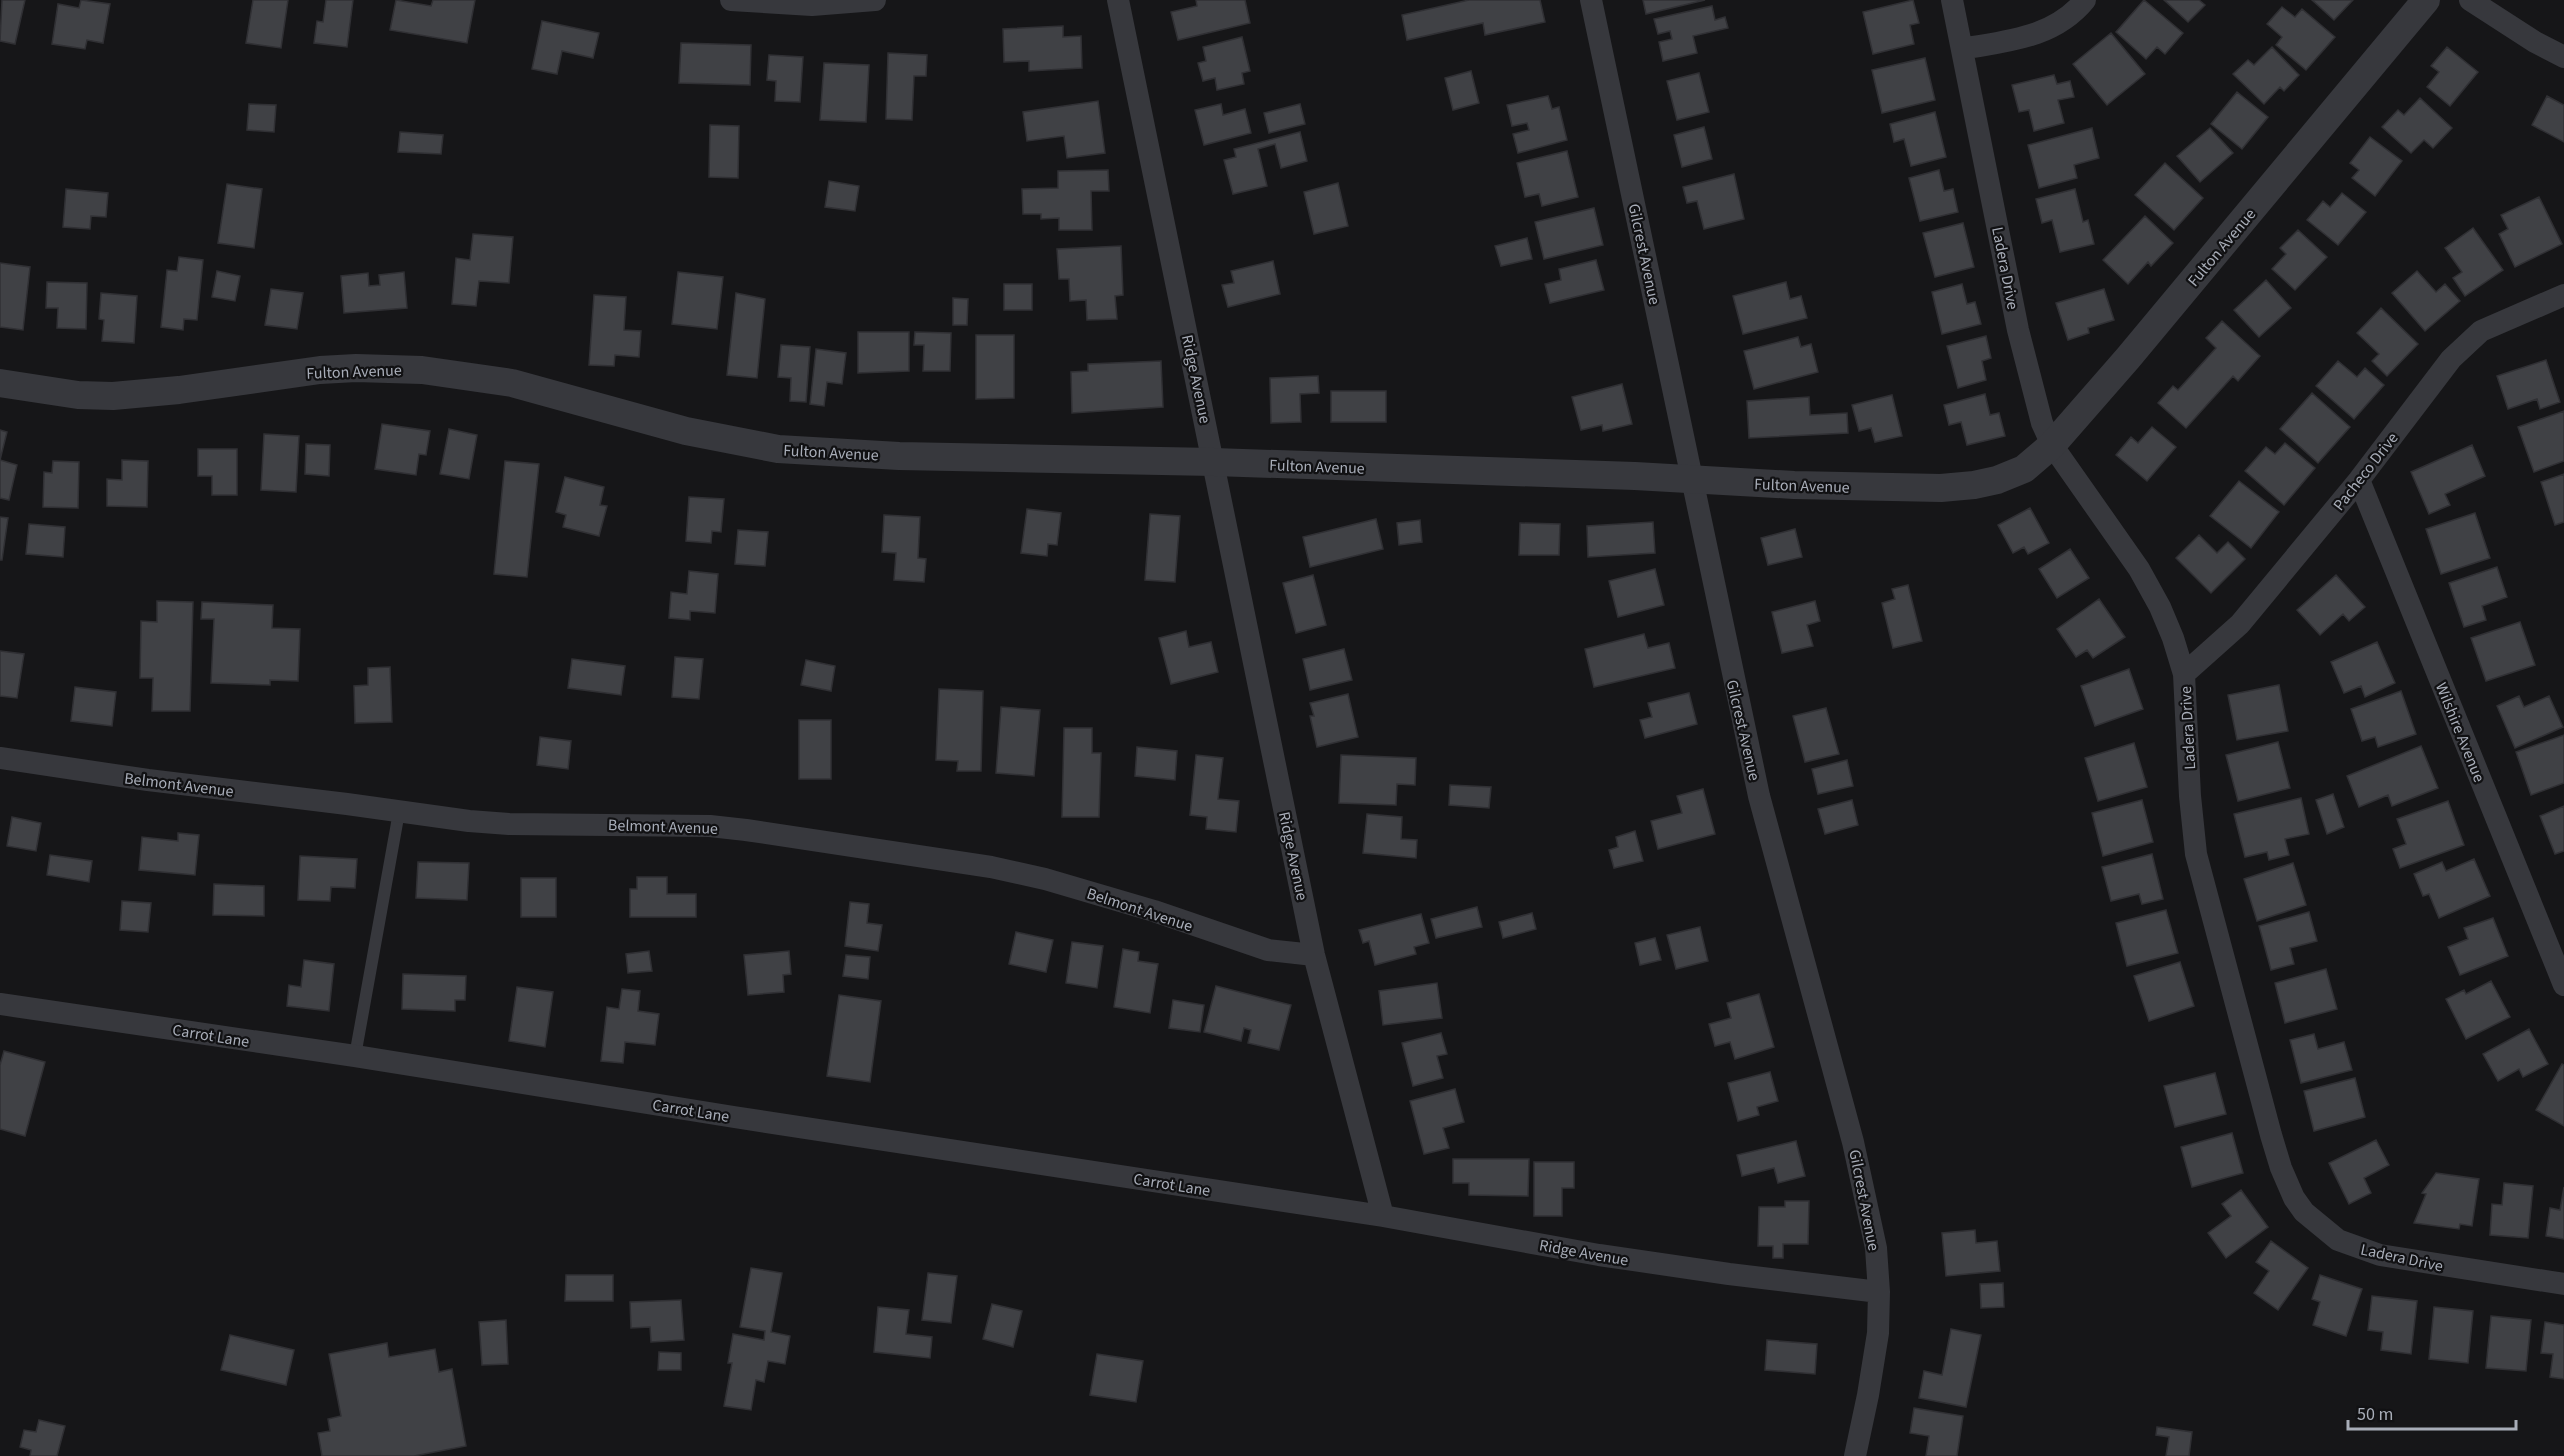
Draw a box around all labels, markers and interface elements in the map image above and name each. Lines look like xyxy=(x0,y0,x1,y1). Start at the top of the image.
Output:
street label: Gilcrest Avenue xyxy=(1623,202,1665,307)
street label: Fulton Avenue xyxy=(2183,204,2261,291)
street label: Ladera Drive xyxy=(1986,225,2024,311)
street label: Ridge Avenue xyxy=(1176,333,1216,426)
street label: Fulton Avenue xyxy=(306,359,402,385)
street label: Pacheco Drive xyxy=(2328,428,2403,515)
street label: Fulton Avenue xyxy=(783,440,879,466)
street label: Fulton Avenue xyxy=(1269,454,1365,480)
street label: Fulton Avenue xyxy=(1754,473,1850,499)
street label: Gilcrest Avenue xyxy=(1721,678,1765,783)
street label: Wilshire Avenue xyxy=(2430,679,2490,786)
street label: Ladera Drive xyxy=(2175,685,2201,770)
street label: Belmont Avenue xyxy=(123,767,235,803)
street label: Ridge Avenue xyxy=(1273,810,1313,903)
street label: Belmont Avenue xyxy=(608,814,718,840)
street label: Belmont Avenue xyxy=(1084,882,1195,937)
street label: Carrot Lane xyxy=(171,1019,251,1053)
street label: Carrot Lane xyxy=(651,1094,731,1128)
street label: Gilcrest Avenue xyxy=(1843,1148,1885,1253)
street label: Carrot Lane xyxy=(1132,1168,1212,1202)
street label: Ridge Avenue xyxy=(1537,1234,1630,1272)
street label: Ladera Drive xyxy=(2359,1239,2445,1277)
scale bar xyxy=(2348,1393,2516,1431)
text: 50 m xyxy=(2357,1402,2393,1427)

